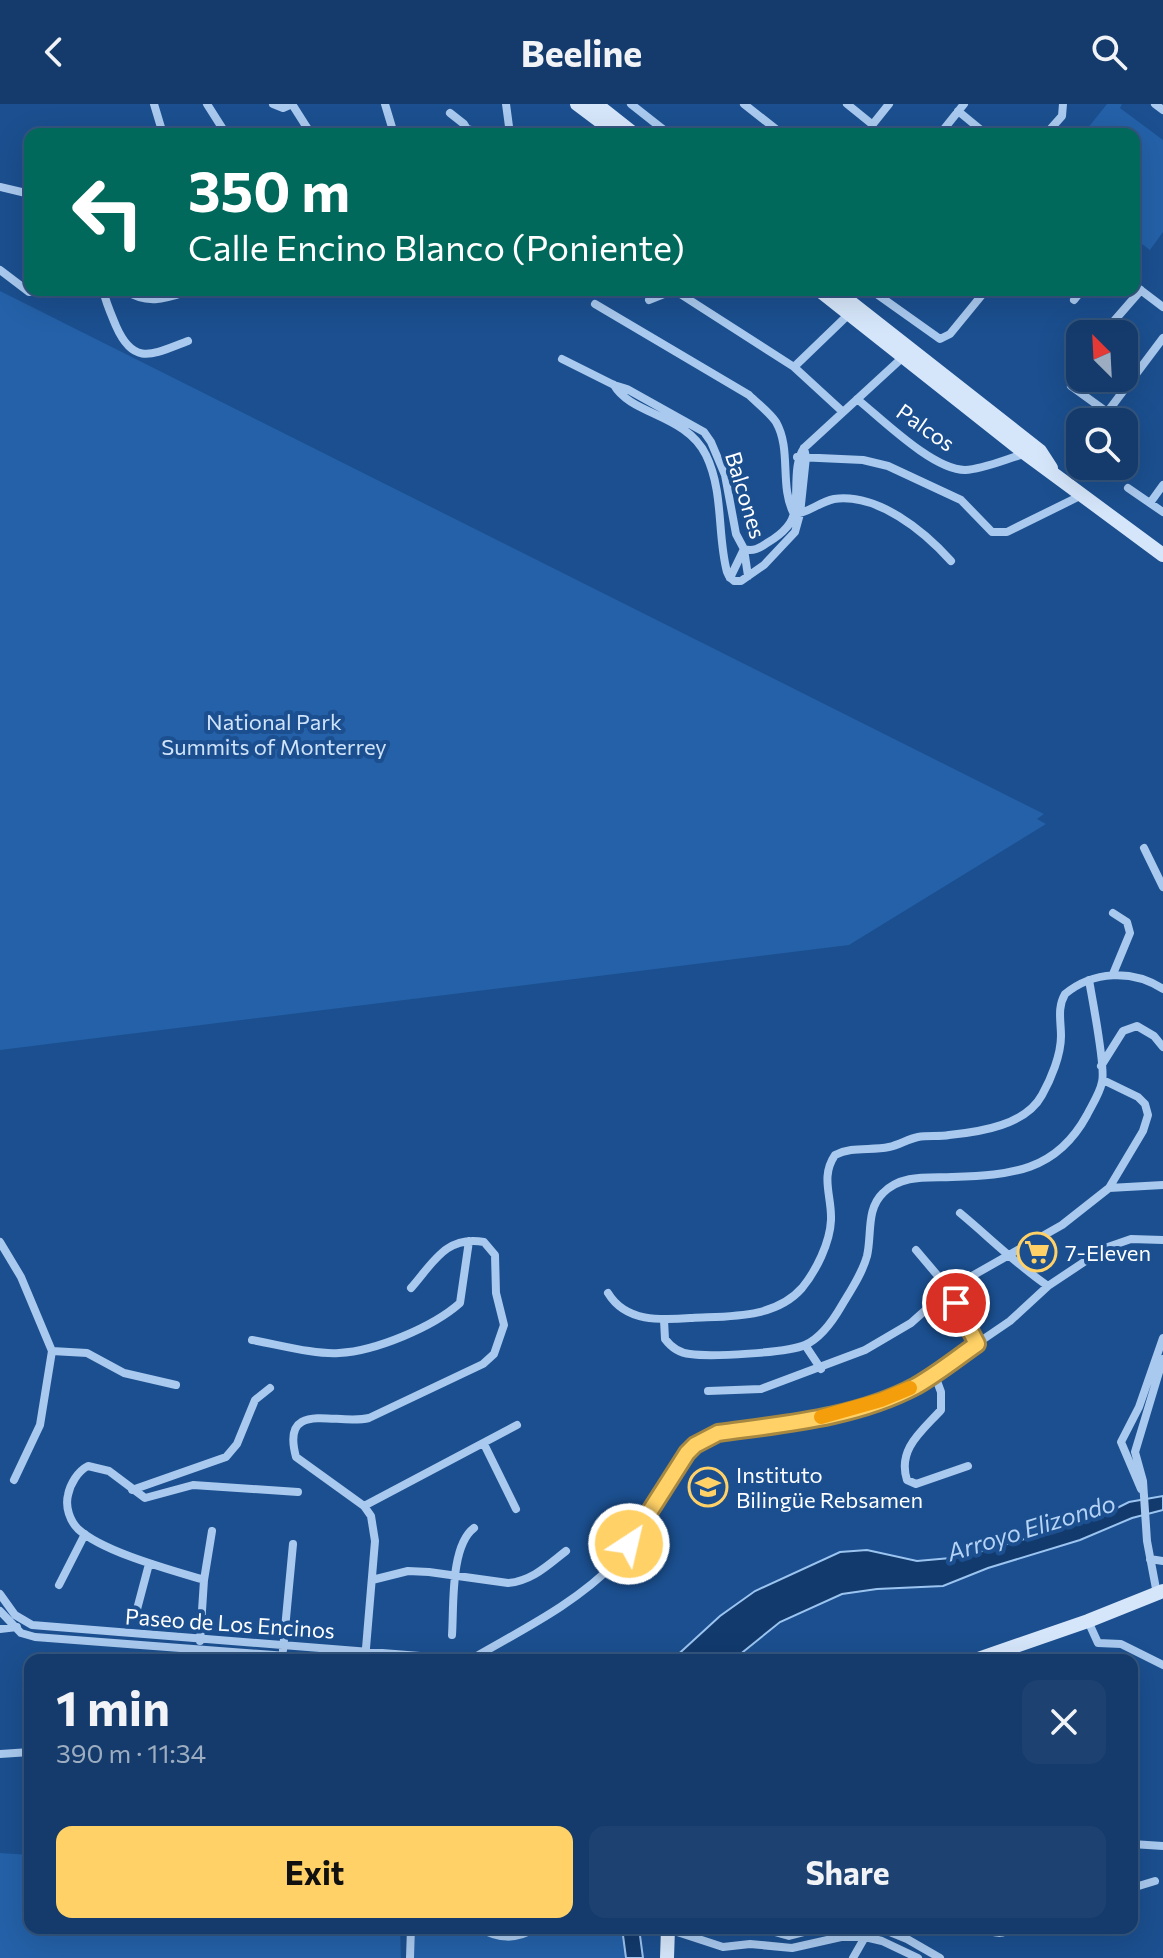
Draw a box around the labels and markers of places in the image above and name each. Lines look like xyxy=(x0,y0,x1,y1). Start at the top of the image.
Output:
supermarket icon: 7-Eleven xyxy=(1016,1231,1058,1273)
place label: 7-Eleven xyxy=(1065,1239,1151,1266)
pin xyxy=(922,1269,990,1337)
place label: Instituto Bilingüe Rebsamen xyxy=(736,1461,923,1513)
school or university icon: Instituto Bilingüe Rebsamen xyxy=(687,1466,729,1508)

